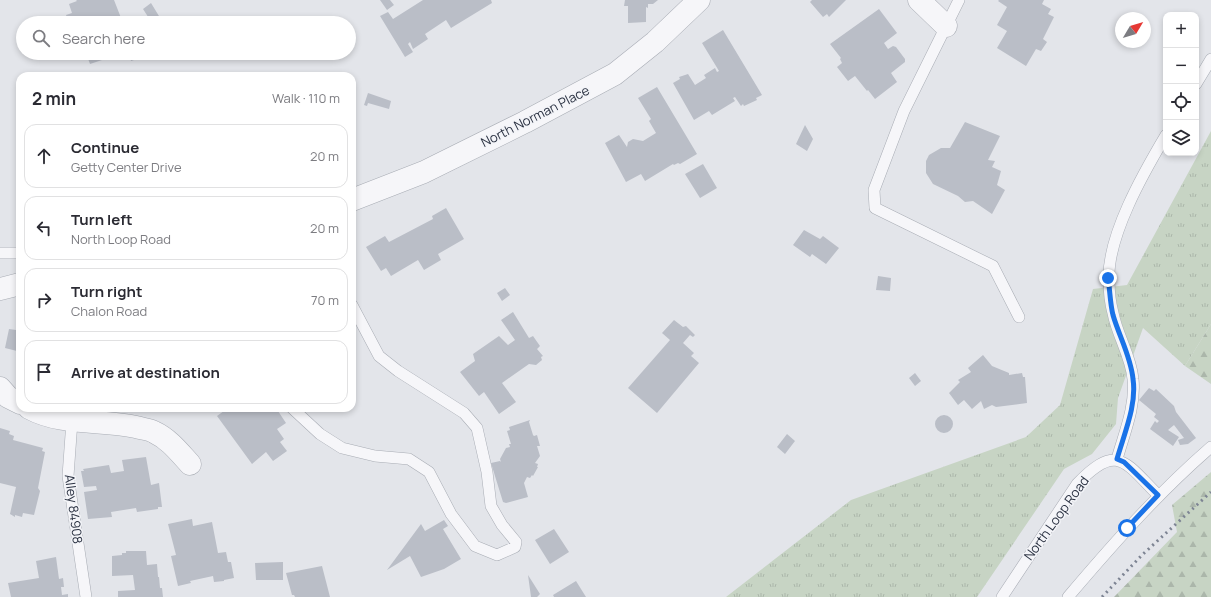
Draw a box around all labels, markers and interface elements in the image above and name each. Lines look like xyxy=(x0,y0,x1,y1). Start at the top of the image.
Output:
north arrow xyxy=(1115,12,1151,48)
map controls xyxy=(1163,12,1199,156)
button: + xyxy=(1163,12,1199,48)
search box xyxy=(16,16,356,60)
icon: search xyxy=(30,27,52,49)
text: Search here xyxy=(62,28,145,49)
button: − xyxy=(1163,48,1199,84)
street label: North Norman Place xyxy=(478,81,593,151)
button: locate xyxy=(1163,84,1199,120)
text: 2 min xyxy=(32,87,76,110)
text: Walk · 110 m xyxy=(272,89,340,107)
button: layers xyxy=(1163,120,1199,156)
text: Continue xyxy=(71,137,139,158)
icon: ahead xyxy=(33,145,55,167)
text: 20 m xyxy=(310,147,339,165)
text: Getty Center Drive xyxy=(71,158,182,176)
text: Turn left xyxy=(71,209,133,230)
icon: left xyxy=(33,217,55,239)
text: 20 m xyxy=(310,219,339,237)
text: North Loop Road xyxy=(71,230,171,248)
route end xyxy=(1099,269,1117,287)
text: Turn right xyxy=(71,281,142,302)
icon: right xyxy=(33,289,55,311)
text: 70 m xyxy=(311,291,339,309)
text: Chalon Road xyxy=(71,302,147,320)
icon: arrive xyxy=(33,361,55,383)
text: Arrive at destination xyxy=(71,362,220,383)
street label: North Loop Road xyxy=(1019,472,1093,564)
street label: Alley 84908 xyxy=(61,473,87,545)
route start xyxy=(1118,519,1136,537)

